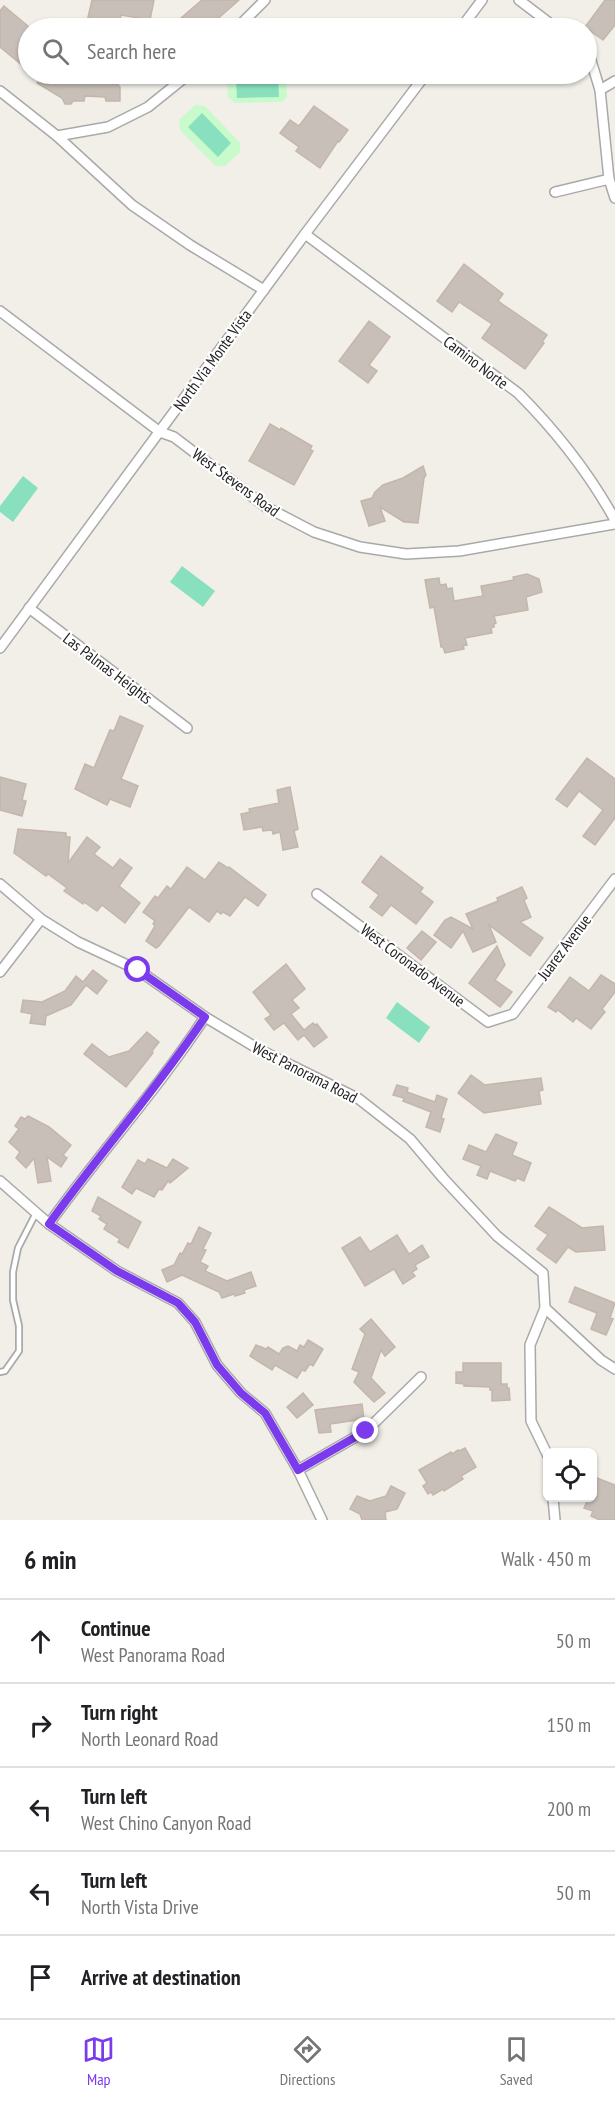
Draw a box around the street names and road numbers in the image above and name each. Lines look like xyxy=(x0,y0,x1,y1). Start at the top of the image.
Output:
street label: North Via Monte Vista xyxy=(168,305,256,415)
street label: Camino Norte xyxy=(440,331,512,393)
street label: West Stevens Road xyxy=(188,444,284,521)
street label: Las Palmas Heights xyxy=(59,628,157,708)
street label: Juarez Avenue xyxy=(532,910,595,985)
street label: West Coronado Avenue xyxy=(357,919,469,1011)
street label: West Panorama Road xyxy=(249,1037,361,1107)

